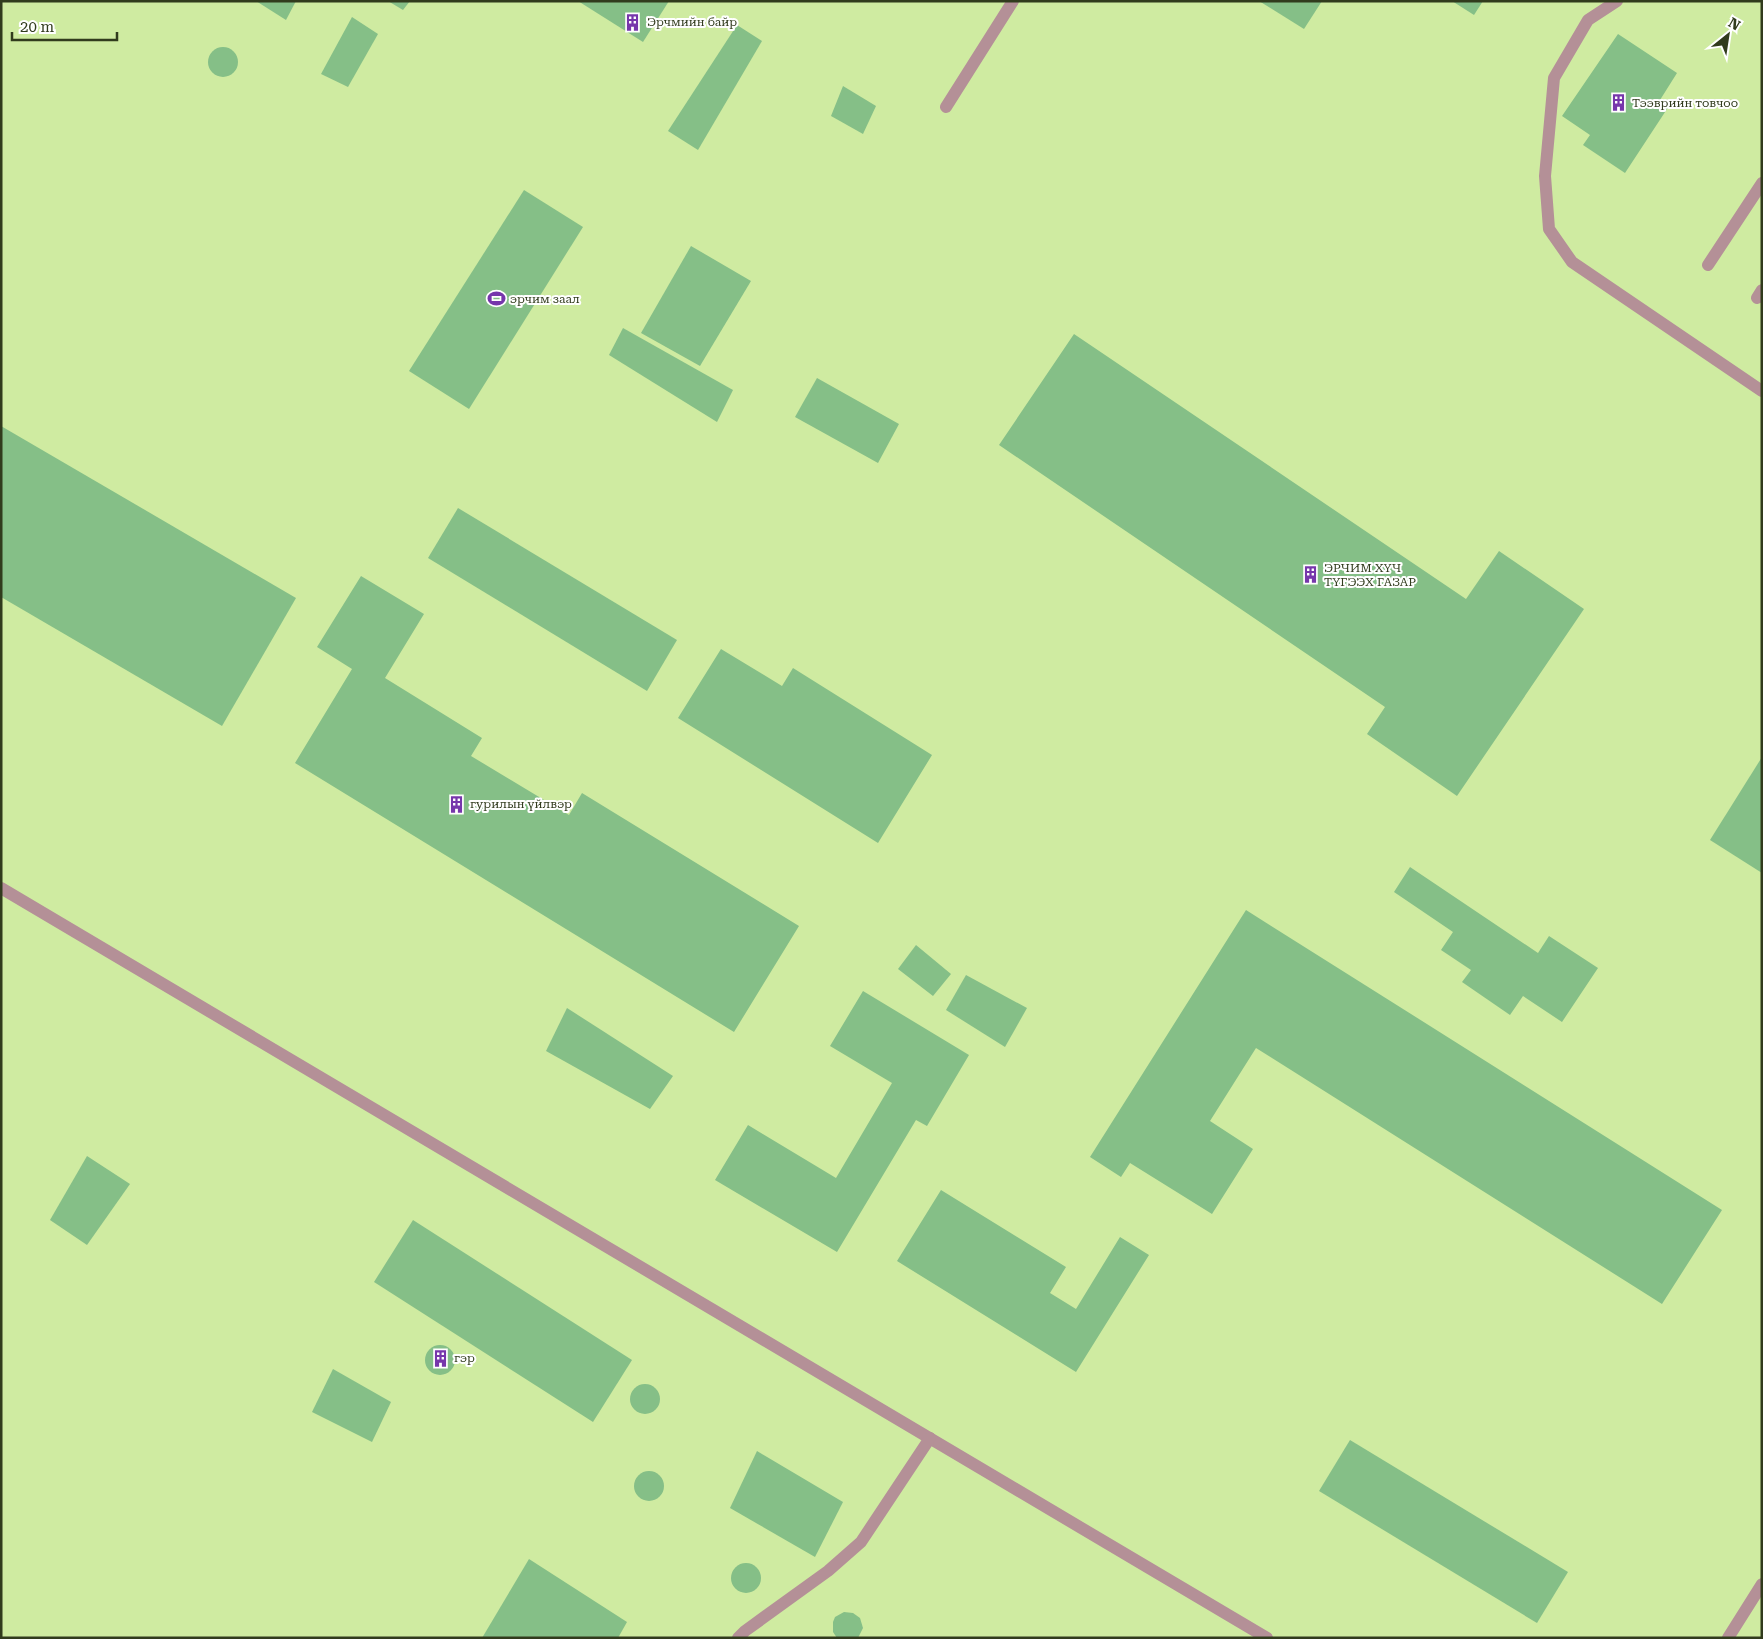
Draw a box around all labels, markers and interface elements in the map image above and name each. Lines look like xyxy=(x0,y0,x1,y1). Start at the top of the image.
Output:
scale bar xyxy=(12,10,118,42)
north arrow xyxy=(1703,10,1753,60)
building icon: Эрчмийн байр xyxy=(623,12,643,32)
text: N xyxy=(1726,14,1743,33)
place label: Эрчмийн байр xyxy=(647,15,737,29)
text: 20 m xyxy=(20,18,55,36)
building icon: Тээврийн товчоо xyxy=(1608,93,1628,113)
place label: Тээврийн товчоо xyxy=(1632,96,1738,110)
sports icon: эрчим заал xyxy=(486,289,506,309)
place label: эрчим заал xyxy=(510,292,580,306)
place label: ЭРЧИМ ХҮЧ ТҮГЭЭХ ГАЗАР xyxy=(1324,561,1416,589)
building icon: ЭРЧИМ ХҮЧ ТҮГЭЭХ ГАЗАР xyxy=(1300,565,1320,585)
building icon: гурилын үйлвэр xyxy=(446,794,466,814)
place label: гурилын үйлвэр xyxy=(470,797,572,811)
building icon: гэр xyxy=(430,1348,450,1368)
place label: гэр xyxy=(454,1351,475,1365)

